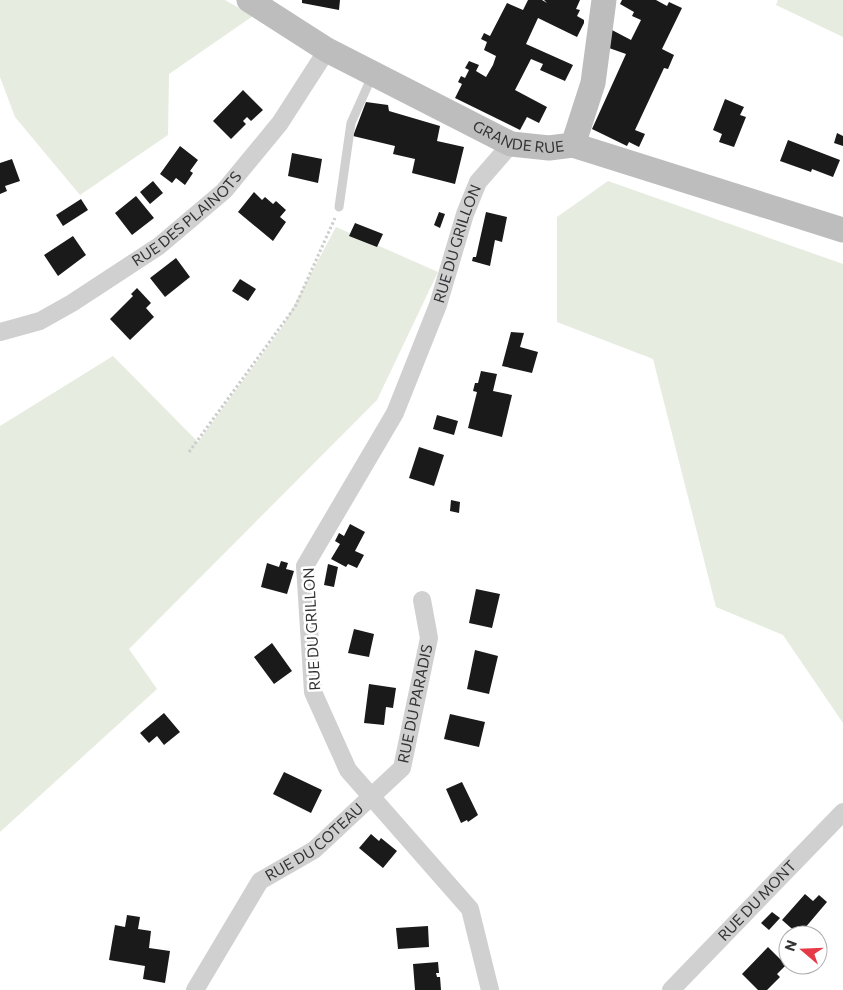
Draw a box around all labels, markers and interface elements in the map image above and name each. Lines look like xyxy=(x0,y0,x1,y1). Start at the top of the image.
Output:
street label: GRANDE RUE xyxy=(470,116,565,157)
street label: RUE DES PLAINOTS xyxy=(128,167,245,269)
street label: RUE DU GRILLON xyxy=(429,182,484,305)
street label: RUE DU GRILLON xyxy=(299,567,323,691)
street label: RUE DU PARADIS xyxy=(393,642,435,765)
street label: RUE DU COTEAU xyxy=(262,799,366,884)
street label: RUE DU MONT xyxy=(714,857,800,945)
north arrow xyxy=(778,925,828,975)

